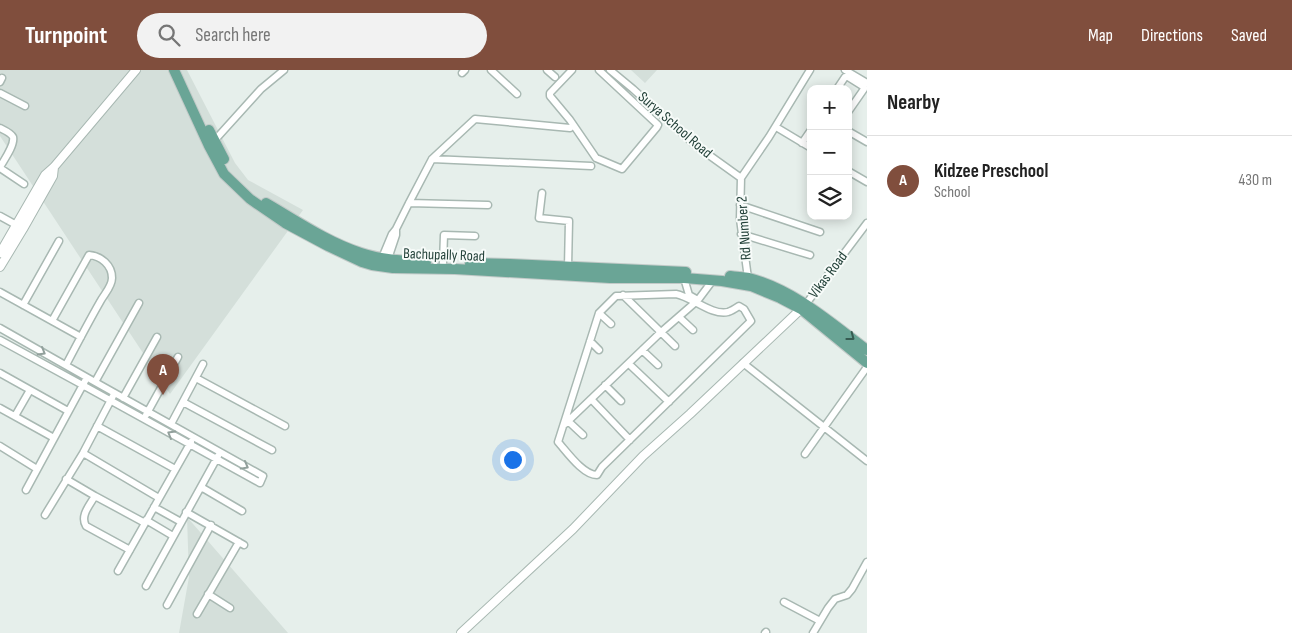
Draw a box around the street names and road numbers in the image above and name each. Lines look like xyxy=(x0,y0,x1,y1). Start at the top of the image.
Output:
street label: Surya School Road xyxy=(634,88,716,162)
street label: Rd Number 2 xyxy=(732,195,756,261)
street label: Bachupally Road xyxy=(403,244,485,266)
street label: Vikas Road xyxy=(804,248,852,302)

